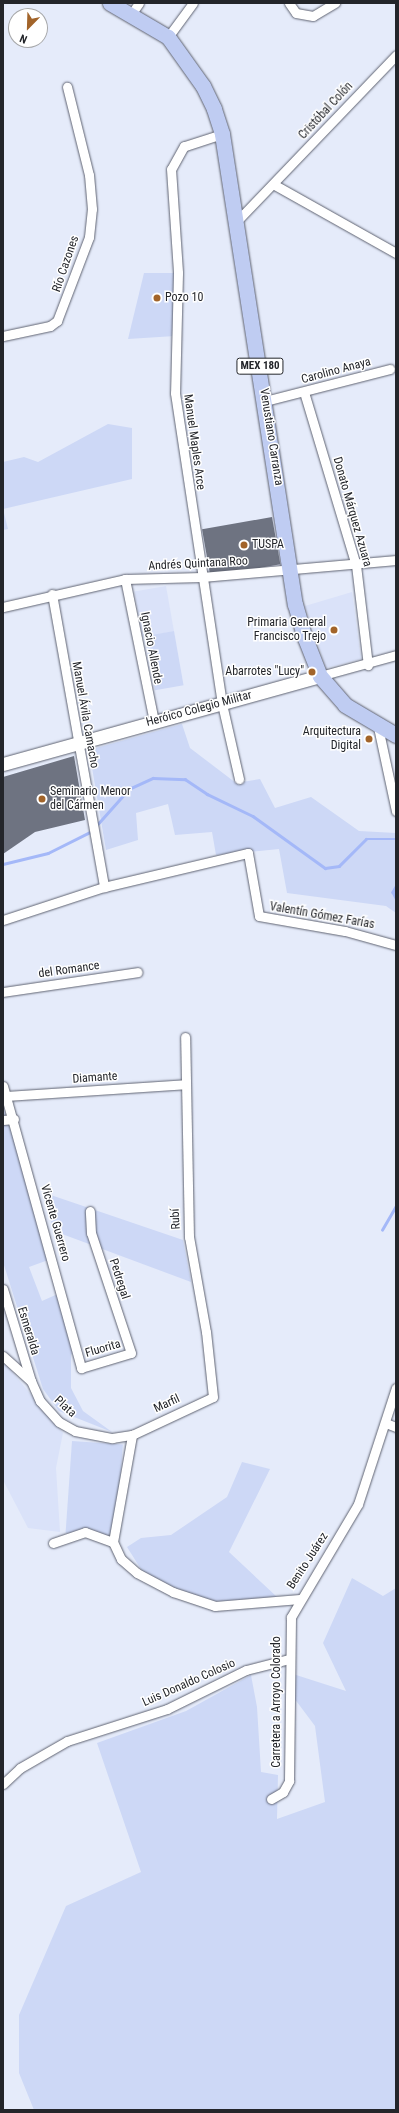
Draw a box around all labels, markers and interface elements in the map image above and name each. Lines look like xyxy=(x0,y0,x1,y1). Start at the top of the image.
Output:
north arrow xyxy=(8,8,48,48)
text: N xyxy=(18,31,29,46)
street label: Cristóbal Colón xyxy=(296,79,356,143)
street label: Río Cazones xyxy=(50,234,82,294)
place label: Pozo 10 xyxy=(165,291,203,305)
marker: Pozo 10 xyxy=(152,293,162,303)
street label: Carolino Anaya xyxy=(300,355,372,387)
road number: MEX 180 xyxy=(236,357,284,375)
street label: Venustiano Carranza xyxy=(256,387,286,487)
street label: Manuel Maples Arce xyxy=(180,393,208,491)
street label: Donato Márquez Azuara xyxy=(329,455,375,569)
place label: TUSPA xyxy=(252,538,284,552)
marker: TUSPA xyxy=(239,540,249,550)
street label: Andrés Quintana Roo xyxy=(148,554,248,574)
street label: Ignacio Allende xyxy=(137,611,165,685)
place label: Primaria General Francisco Trejo xyxy=(247,616,326,644)
marker: Primaria General Francisco Trejo xyxy=(329,625,339,635)
street label: Manuel Ávila Camacho xyxy=(69,661,101,769)
place label: Abarrotes "Lucy" xyxy=(225,665,304,679)
marker: Abarrotes "Lucy" xyxy=(307,667,317,677)
street label: Heróico Colegio Militar xyxy=(145,688,253,730)
place label: Arquitectura Digital xyxy=(303,725,361,753)
marker: Arquitectura Digital xyxy=(364,734,374,744)
place label: Seminario Menor del Cármen xyxy=(50,785,131,813)
marker: Seminario Menor del Cármen xyxy=(37,794,47,804)
street label: Valentín Gómez Farías xyxy=(268,900,376,932)
street label: del Romance xyxy=(38,959,100,981)
street label: Diamante xyxy=(72,1069,118,1087)
street label: Vicente Guerrero xyxy=(37,1183,73,1263)
street label: Rubí xyxy=(168,1208,184,1230)
street label: Pedregal xyxy=(106,1257,132,1301)
street label: Esmeralda xyxy=(14,1305,42,1357)
street label: Fluorita xyxy=(84,1337,122,1361)
street label: Marfil xyxy=(152,1392,182,1416)
street label: Plata xyxy=(51,1393,79,1421)
street label: Benito Juárez xyxy=(284,1530,332,1592)
street label: Carretera a Arroyo Colorado xyxy=(270,1636,284,1768)
street label: Luis Donaldo Colosio xyxy=(140,1656,238,1710)

